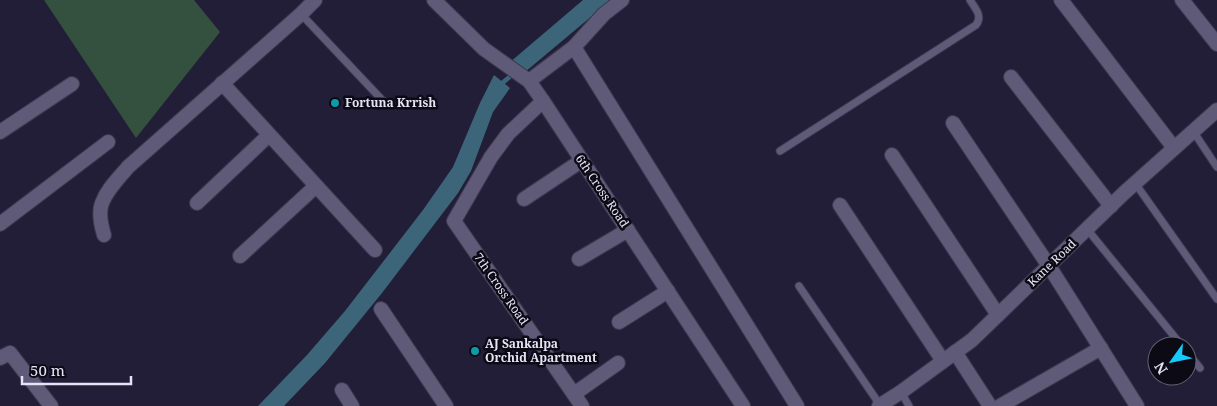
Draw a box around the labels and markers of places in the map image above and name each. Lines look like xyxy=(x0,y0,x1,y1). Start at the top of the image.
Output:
place label: Fortuna Krrish xyxy=(345,94,436,111)
marker: Fortuna Krrish xyxy=(329,97,341,109)
place label: AJ Sankalpa Orchid Apartment xyxy=(485,335,597,366)
marker: AJ Sankalpa Orchid Apartment xyxy=(469,345,481,357)

